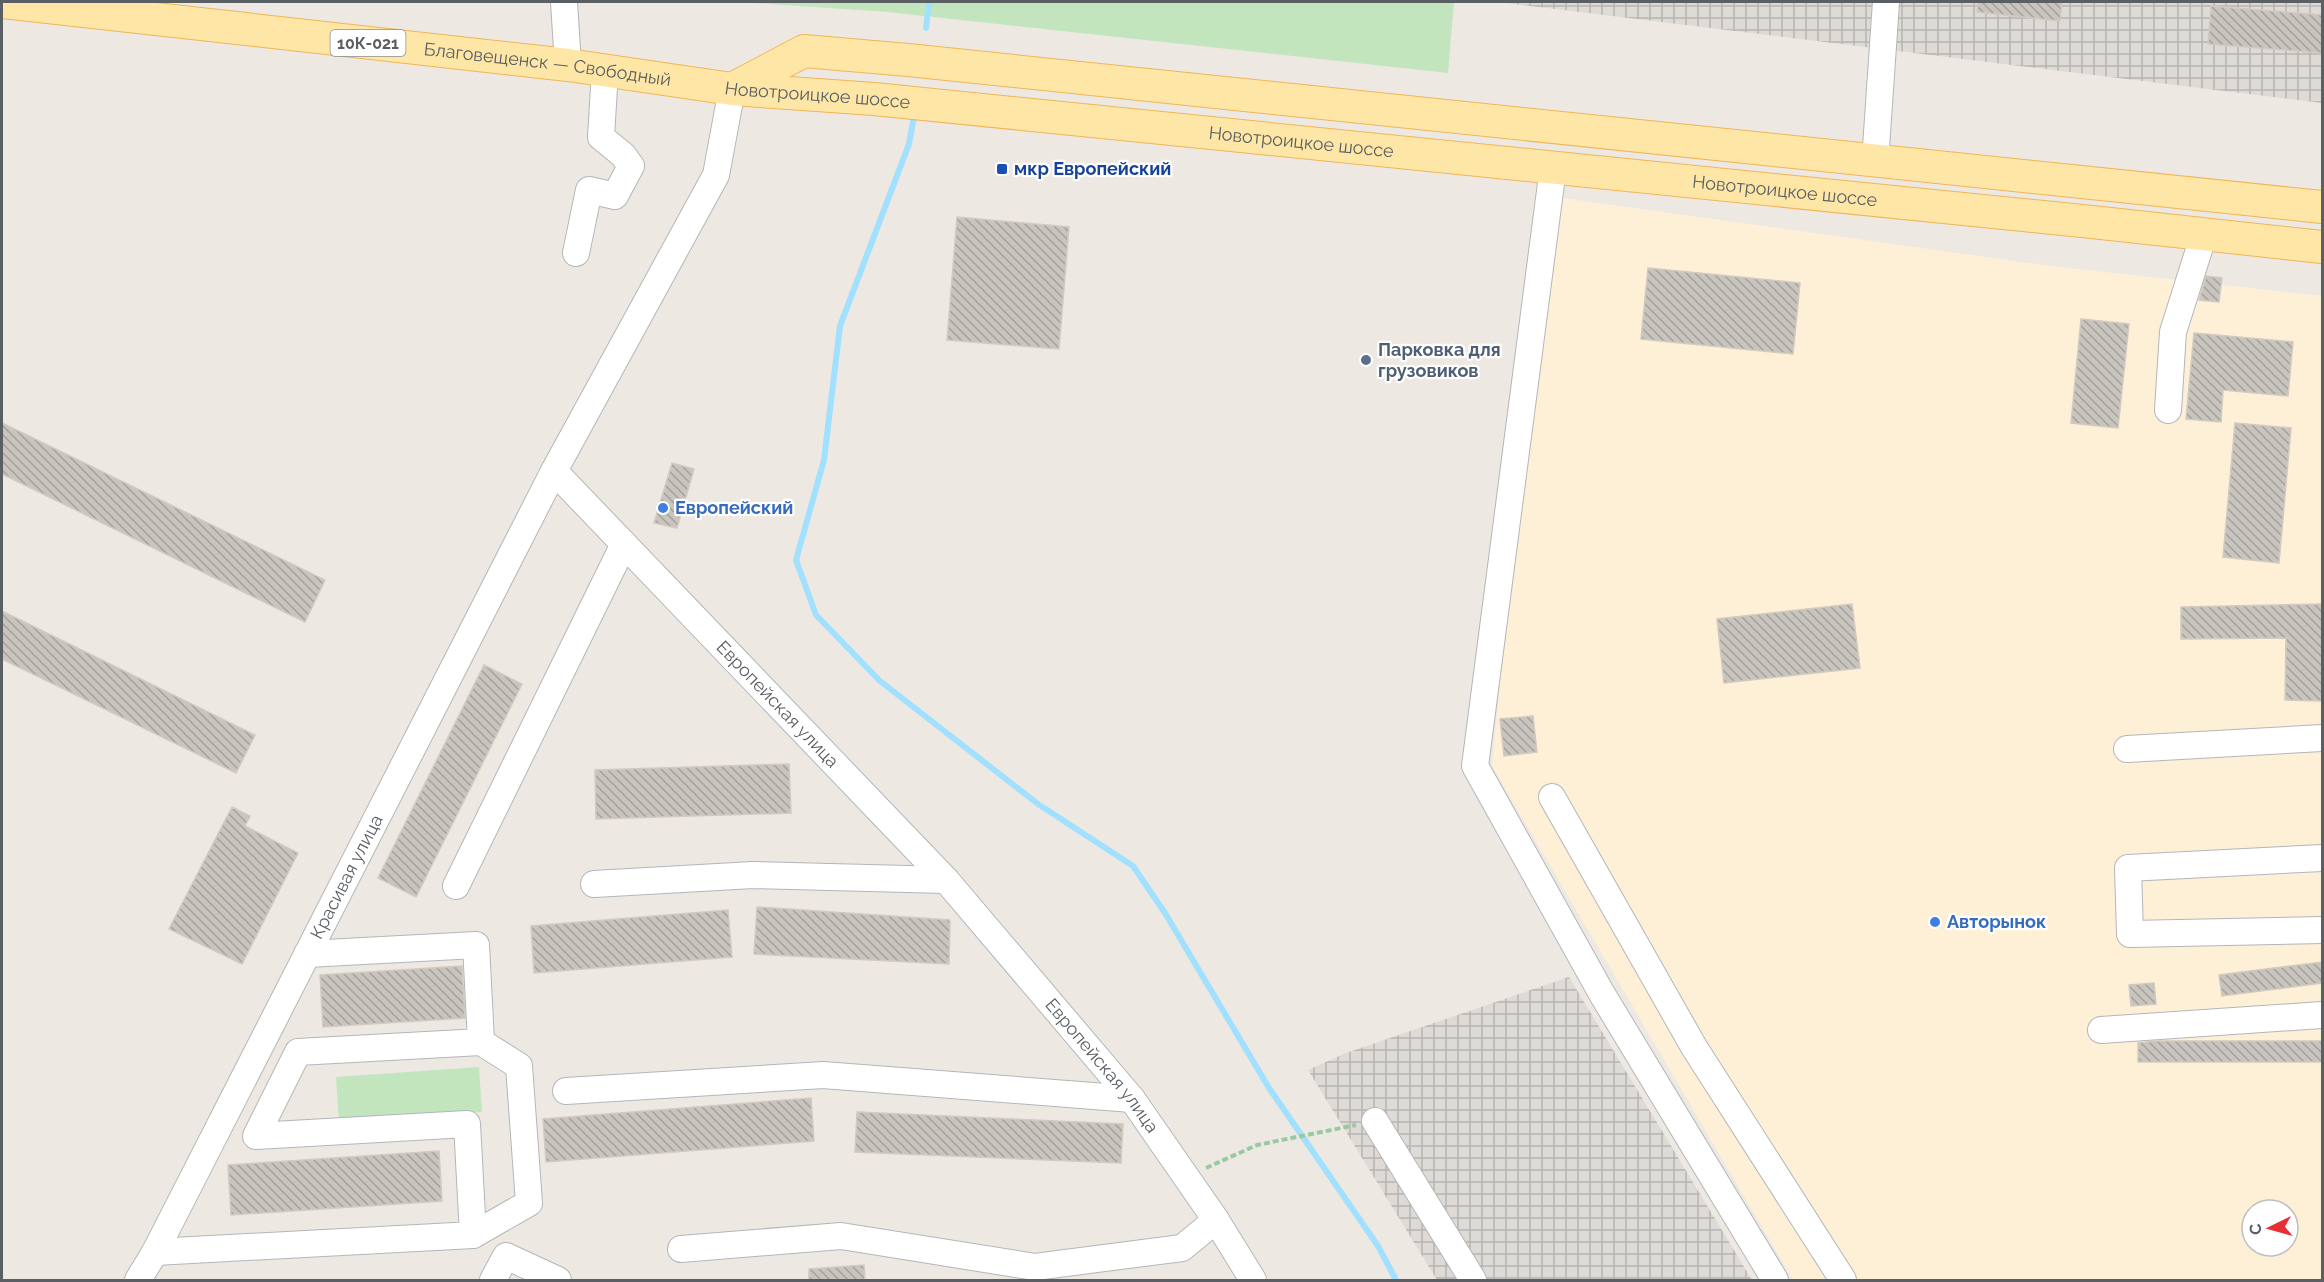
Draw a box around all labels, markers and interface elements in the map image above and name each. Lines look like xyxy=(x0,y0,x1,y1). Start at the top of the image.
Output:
road number: 10К-021 xyxy=(330,30,406,56)
street label: Благовещенск — Свободный xyxy=(423,38,672,90)
street label: Новотроицкое шоссе xyxy=(723,77,912,113)
street label: Новотроицкое шоссе xyxy=(1208,122,1395,161)
place label: мкр Европейский xyxy=(1014,158,1171,179)
marker: мкр Европейский xyxy=(995,162,1009,176)
street label: Новотроицкое шоссе xyxy=(1691,171,1879,210)
place label: Парковка для грузовиков xyxy=(1378,339,1501,381)
marker: Парковка для грузовиков xyxy=(1359,353,1373,367)
place label: Европейский xyxy=(675,497,793,518)
marker: Европейский xyxy=(656,501,670,515)
street label: Европейская улица xyxy=(712,636,843,772)
street label: Красивая улица xyxy=(306,811,387,942)
place label: Авторынок xyxy=(1947,911,2046,932)
marker: Авторынок xyxy=(1928,915,1942,929)
street label: Европейская улица xyxy=(1041,994,1163,1137)
north arrow xyxy=(2240,1198,2300,1258)
text: С xyxy=(2246,1223,2265,1236)

